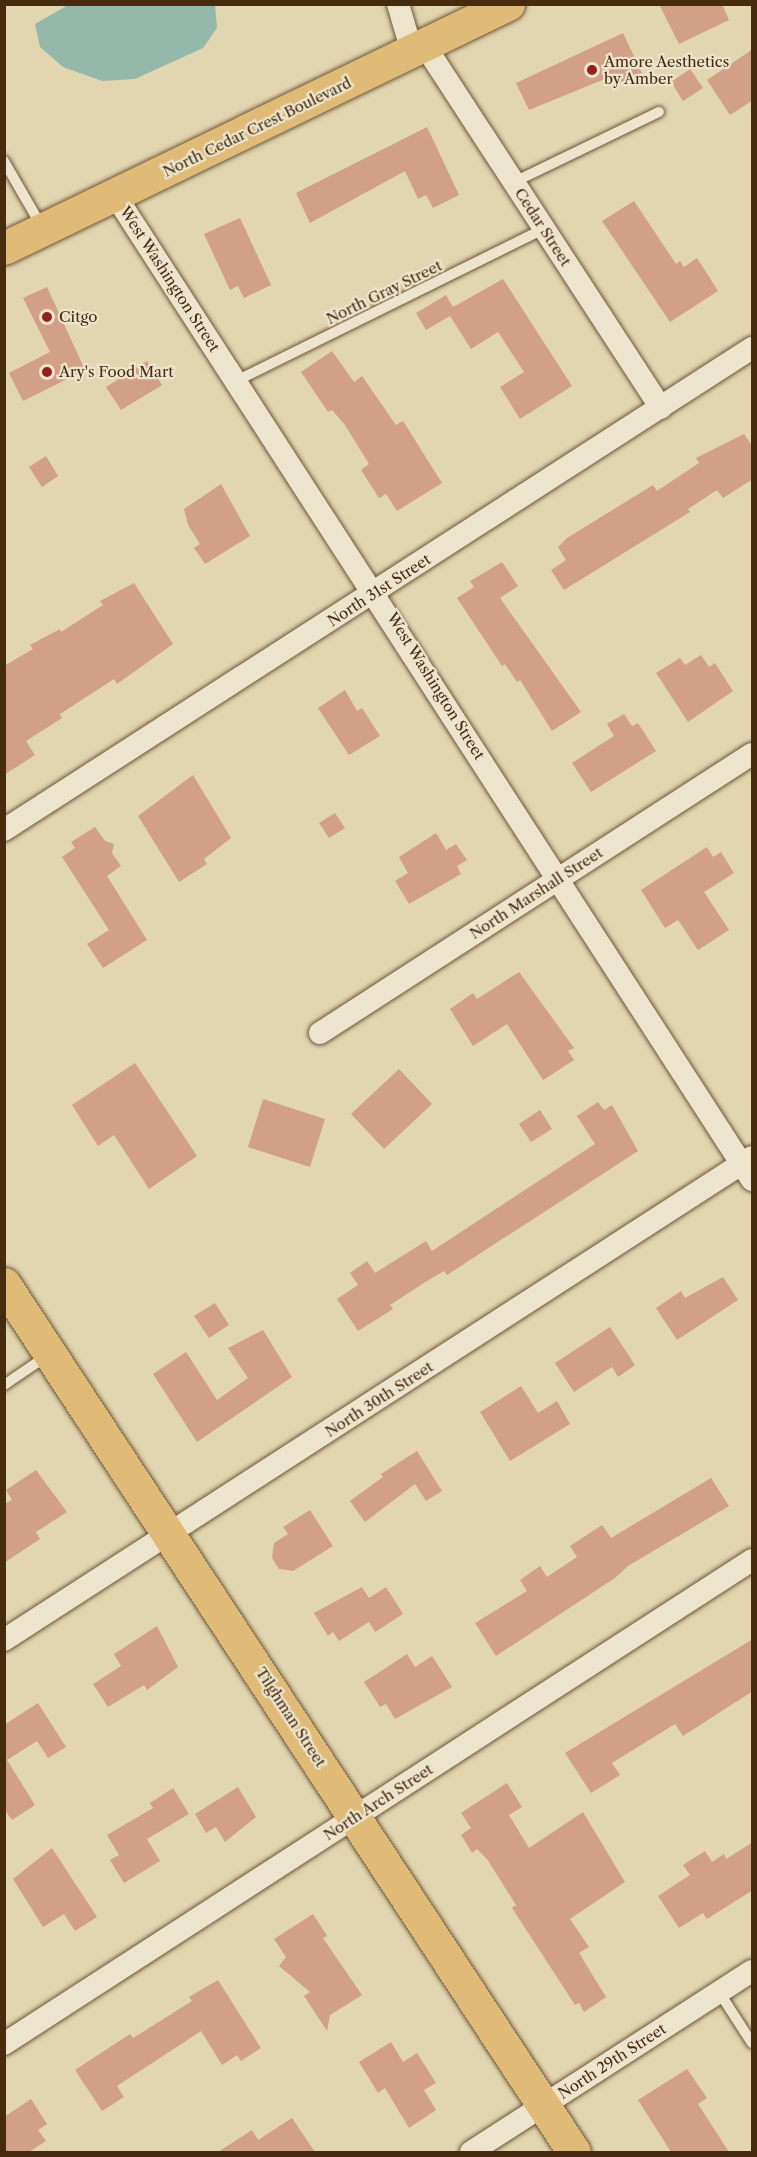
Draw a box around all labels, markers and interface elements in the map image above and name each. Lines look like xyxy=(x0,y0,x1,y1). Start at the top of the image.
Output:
place label: Amore Aesthetics by Amber xyxy=(604,52,730,87)
marker: Amore Aesthetics by Amber xyxy=(585,63,599,77)
street label: North Cedar Crest Boulevard xyxy=(160,73,354,181)
street label: Cedar Street xyxy=(511,184,575,270)
street label: West Washington Street xyxy=(116,203,224,355)
street label: North Gray Street xyxy=(323,256,445,328)
place label: Citgo xyxy=(59,308,97,326)
marker: Citgo xyxy=(40,310,54,324)
place label: Ary's Food Mart xyxy=(59,363,174,381)
marker: Ary's Food Mart xyxy=(40,365,54,379)
street label: North 31st Street xyxy=(324,550,434,630)
street label: West Washington Street xyxy=(383,609,489,763)
street label: North Marshall Street xyxy=(466,843,606,943)
street label: North 30th Street xyxy=(322,1357,436,1441)
street label: Tilghman Street xyxy=(252,1664,330,1770)
street label: North Arch Street xyxy=(320,1760,436,1844)
street label: North 29th Street xyxy=(555,2019,669,2103)

